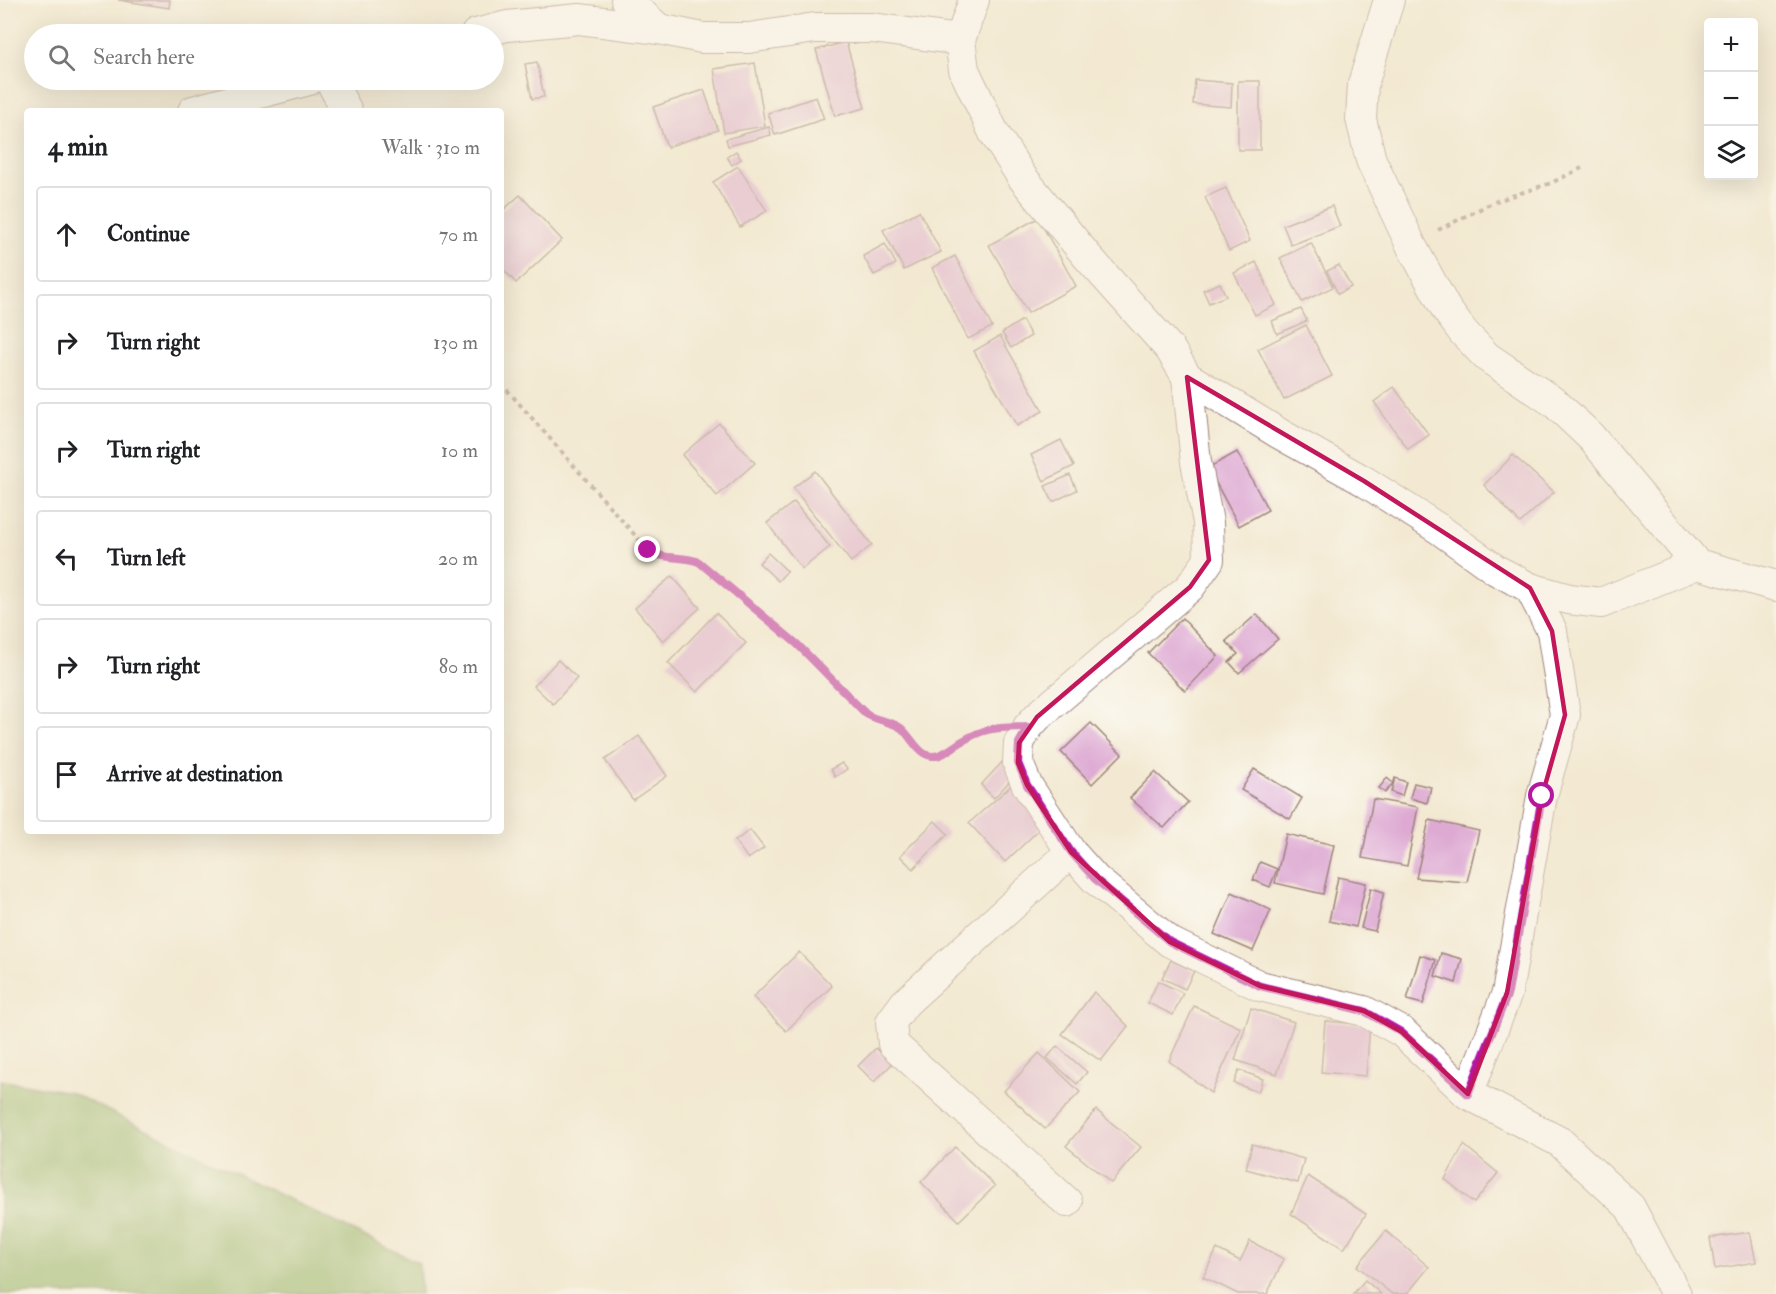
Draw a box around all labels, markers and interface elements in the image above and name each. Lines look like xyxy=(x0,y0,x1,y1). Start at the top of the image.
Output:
map controls xyxy=(1704,18,1758,180)
button: + xyxy=(1704,18,1758,72)
search box xyxy=(24,24,504,90)
icon: search xyxy=(45,41,78,74)
text: Search here xyxy=(93,43,195,71)
button: − xyxy=(1704,72,1758,126)
button: layers xyxy=(1704,126,1758,180)
text: 4 min xyxy=(48,131,108,163)
text: Walk · 310 m xyxy=(381,135,480,160)
icon: ahead xyxy=(50,218,83,251)
text: Continue xyxy=(107,220,190,248)
text: 70 m xyxy=(439,222,478,247)
icon: right xyxy=(50,326,83,359)
text: Turn right xyxy=(107,328,200,356)
text: 130 m xyxy=(433,330,478,355)
icon: right xyxy=(50,434,83,467)
text: Turn right xyxy=(107,436,200,464)
text: 10 m xyxy=(441,438,478,463)
route end xyxy=(634,536,660,562)
icon: left xyxy=(50,542,83,575)
text: Turn left xyxy=(107,544,186,572)
text: 20 m xyxy=(438,546,478,571)
icon: right xyxy=(50,650,83,683)
text: Turn right xyxy=(107,652,200,680)
text: 80 m xyxy=(439,654,478,679)
icon: arrive xyxy=(50,758,83,791)
text: Arrive at destination xyxy=(107,760,283,788)
route start xyxy=(1528,782,1554,808)

